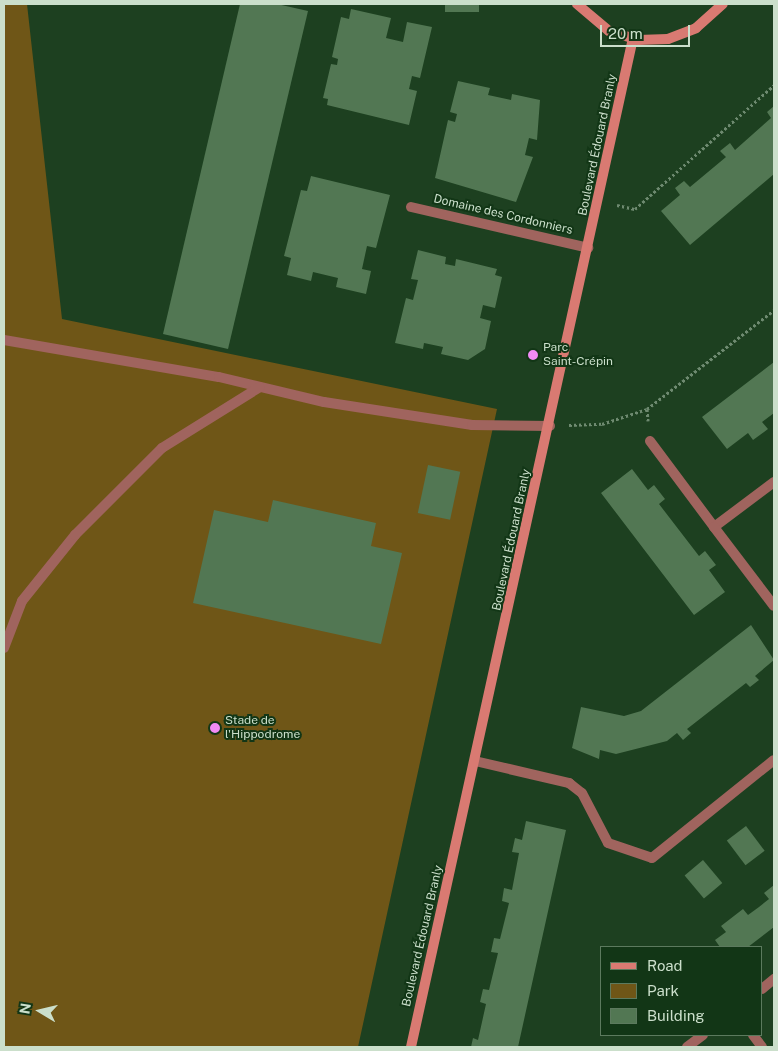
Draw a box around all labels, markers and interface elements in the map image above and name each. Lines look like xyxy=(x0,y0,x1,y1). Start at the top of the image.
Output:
scale bar xyxy=(603,15,693,47)
text: 20 m xyxy=(608,25,643,42)
street label: Boulevard Édouard Branly xyxy=(576,73,620,217)
street label: Domaine des Cordonniers xyxy=(432,192,574,238)
place label: Parc Saint-Crépin xyxy=(543,341,613,369)
marker: Parc Saint-Crépin xyxy=(527,349,539,361)
street label: Boulevard Édouard Branly xyxy=(490,468,534,612)
place label: Stade de l'Hippodrome xyxy=(225,714,300,742)
marker: Stade de l'Hippodrome xyxy=(209,722,221,734)
street label: Boulevard Édouard Branly xyxy=(400,864,446,1008)
legend xyxy=(600,946,763,1036)
text: Road xyxy=(647,957,683,974)
text: Park xyxy=(647,982,679,999)
north arrow xyxy=(15,986,65,1036)
text: N xyxy=(16,1002,34,1015)
text: Building xyxy=(647,1007,705,1024)

